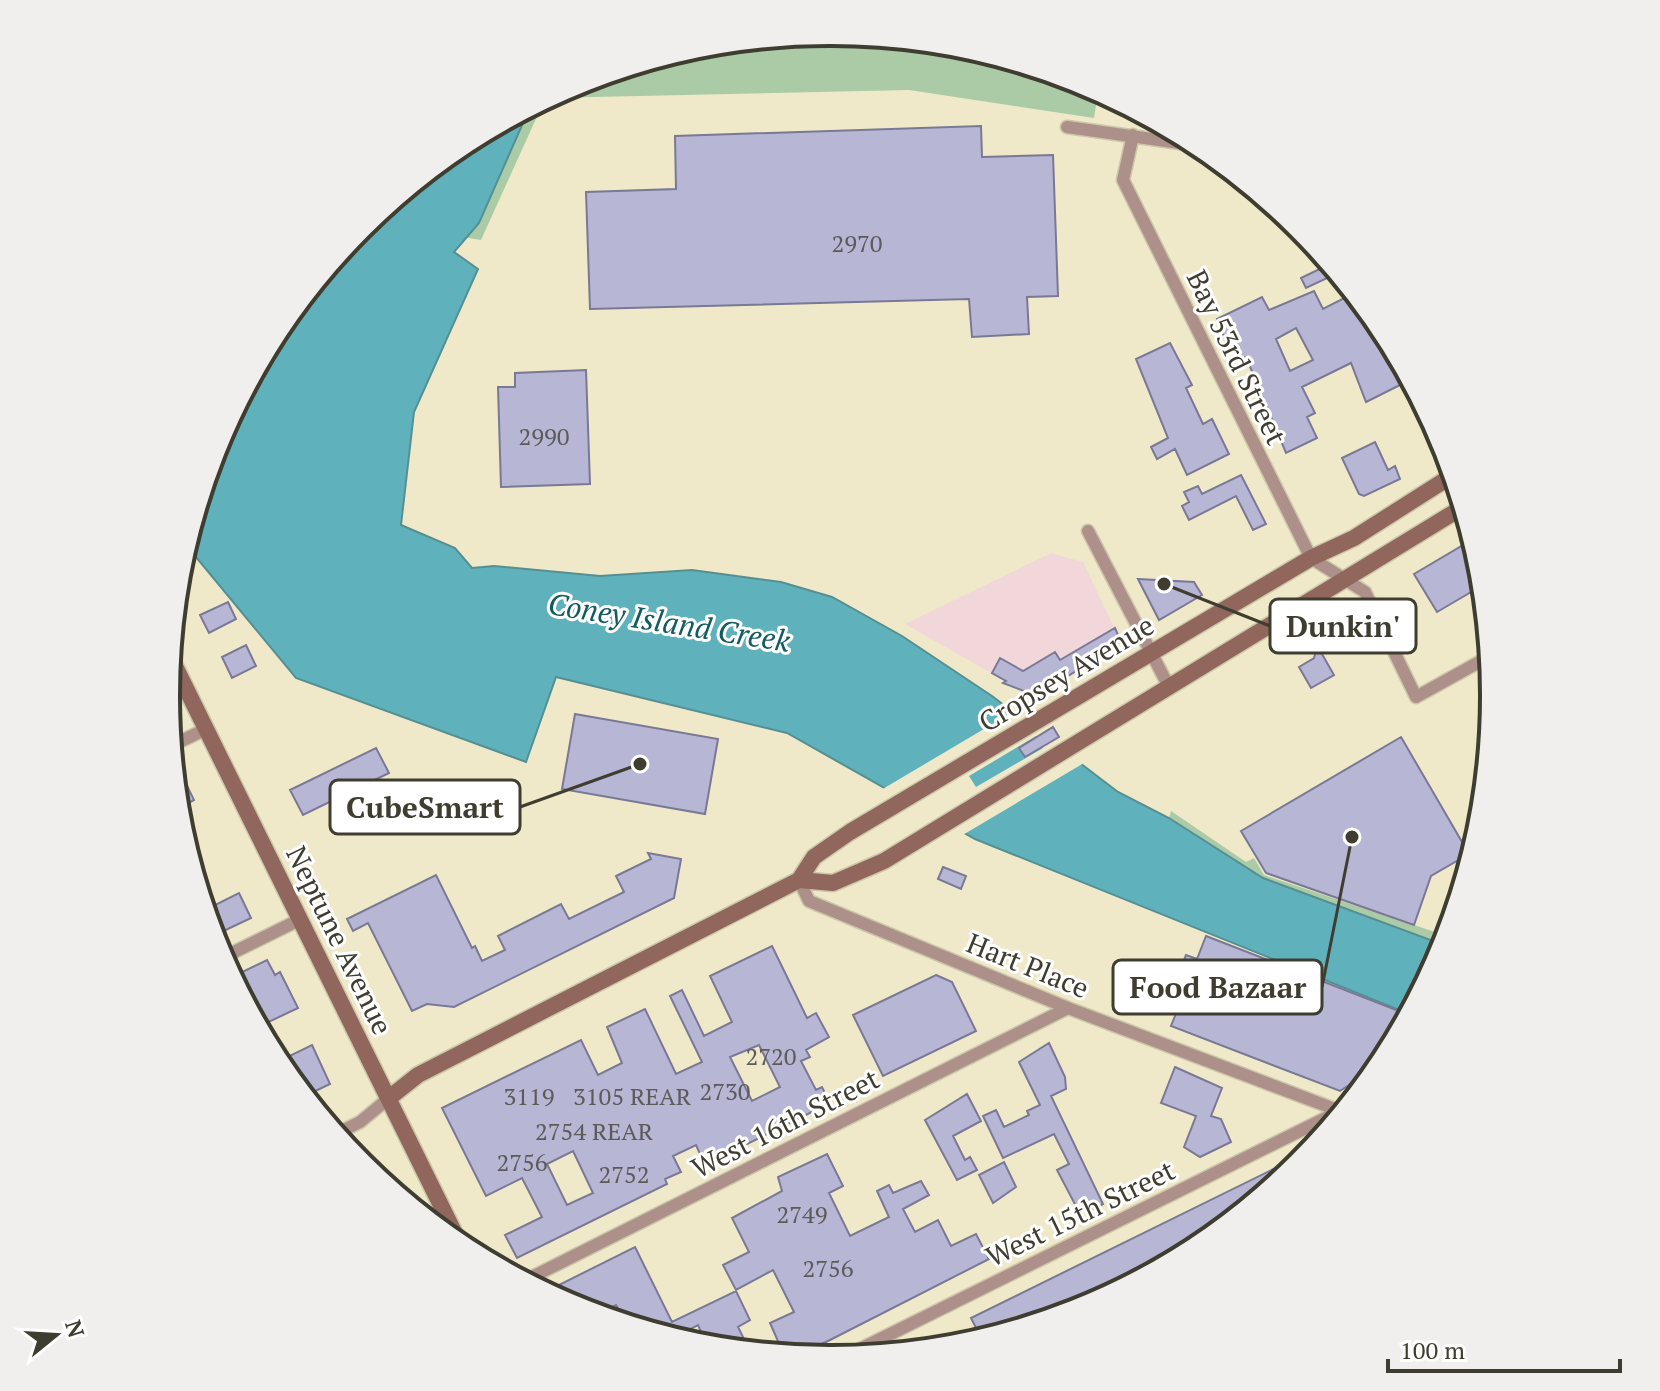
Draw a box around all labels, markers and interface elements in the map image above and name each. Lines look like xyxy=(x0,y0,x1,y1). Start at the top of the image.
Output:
house number: 2970 xyxy=(831,227,883,259)
street label: Bay 53rd Street xyxy=(1179,264,1296,451)
house number: 2990 xyxy=(518,420,570,452)
water label: Coney Island Creek xyxy=(545,583,793,661)
callout: Dunkin' xyxy=(1270,599,1416,653)
street label: Cropsey Avenue xyxy=(972,606,1160,740)
text: Dunkin' xyxy=(1286,606,1400,646)
callout: CubeSmart xyxy=(330,780,520,834)
text: CubeSmart xyxy=(346,787,504,827)
street label: Neptune Avenue xyxy=(278,840,402,1040)
street label: Hart Place xyxy=(962,924,1094,1006)
callout: Food Bazaar xyxy=(1113,960,1322,1014)
text: Food Bazaar xyxy=(1130,967,1307,1007)
house number: 2720 xyxy=(745,1040,797,1072)
street label: West 16th Street xyxy=(685,1059,886,1186)
house number: 2730 xyxy=(699,1075,751,1107)
house number: 3119 xyxy=(503,1080,555,1112)
house number: 3105 REAR xyxy=(573,1080,692,1112)
house number: 2754 REAR xyxy=(535,1115,654,1147)
house number: 2756 xyxy=(496,1146,548,1178)
street label: West 15th Street xyxy=(979,1151,1181,1275)
house number: 2752 xyxy=(598,1158,650,1190)
house number: 2749 xyxy=(776,1198,828,1230)
house number: 2756 xyxy=(802,1252,854,1284)
north arrow xyxy=(16,1295,96,1375)
text: N xyxy=(59,1316,92,1341)
scale bar xyxy=(1388,1323,1620,1373)
text: 100 m xyxy=(1400,1334,1465,1366)

